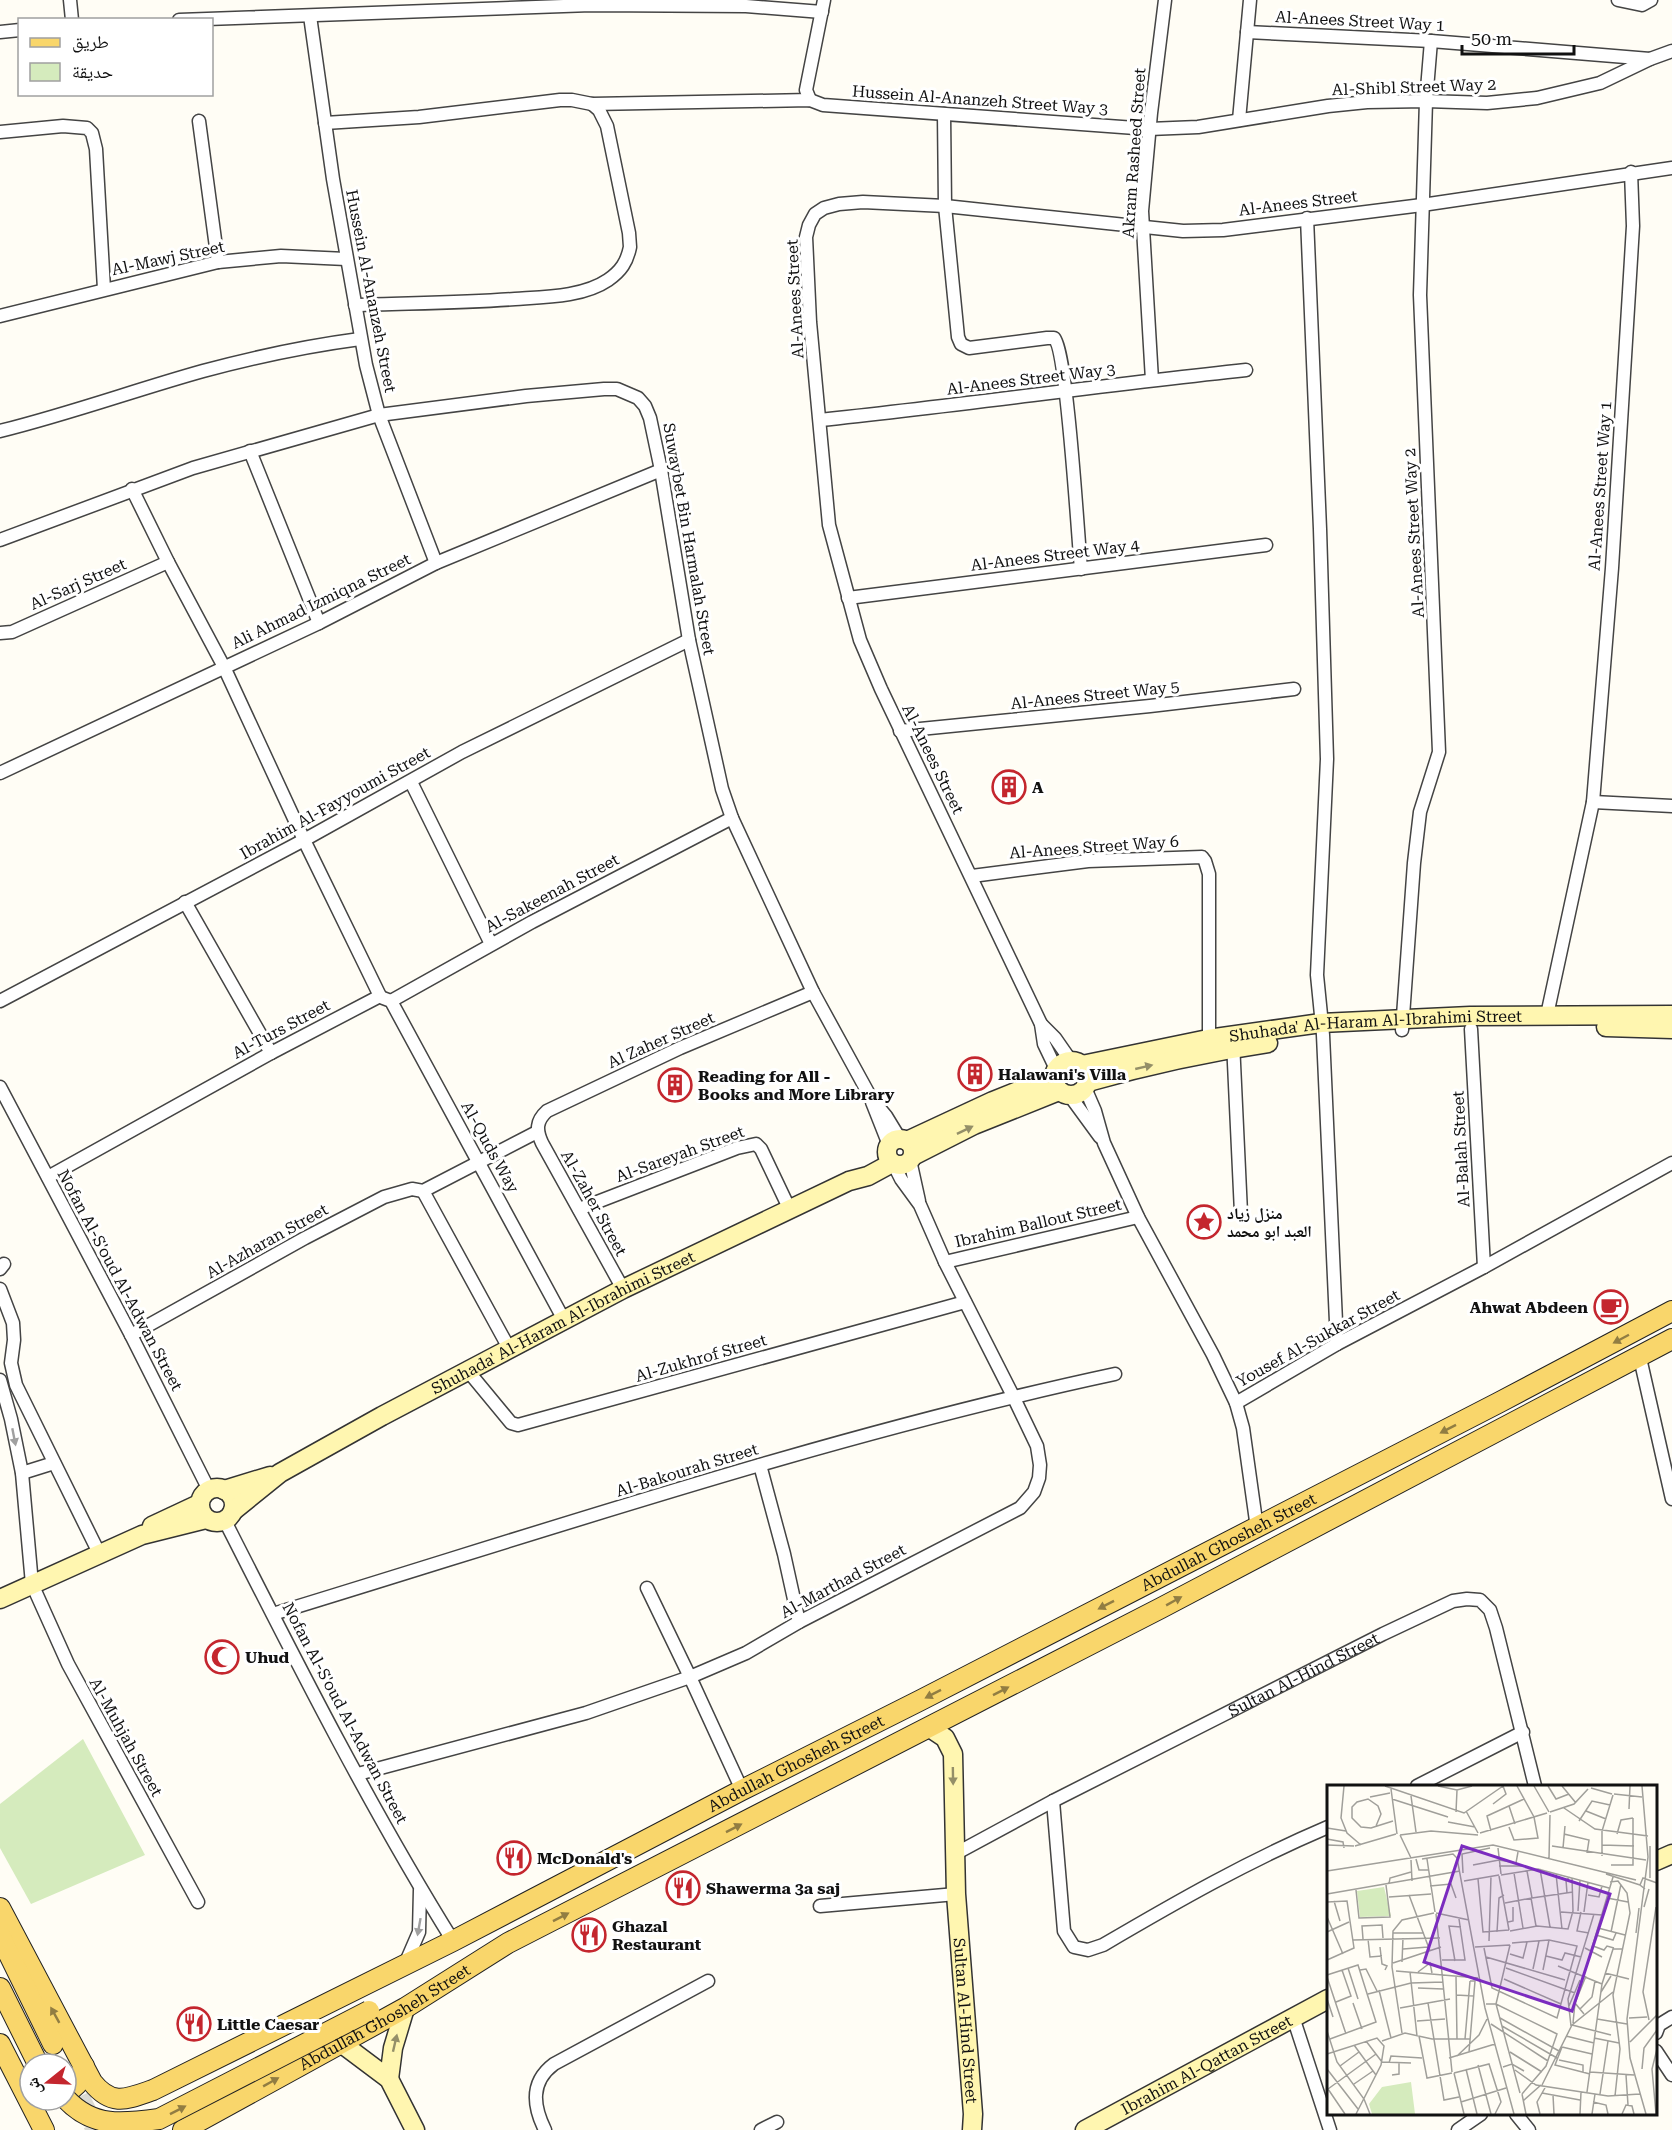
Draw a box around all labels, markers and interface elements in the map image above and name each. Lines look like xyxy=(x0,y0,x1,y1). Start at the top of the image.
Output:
street label: Al-Anees Street Way 1 xyxy=(1275,7,1445,35)
legend xyxy=(18,18,213,96)
scale bar xyxy=(1462,18,1574,56)
text: 50 m xyxy=(1471,28,1512,49)
text: طريق xyxy=(72,31,109,53)
text: حديقة xyxy=(72,61,113,82)
street label: Akram Rasheed Street xyxy=(1119,67,1149,239)
street label: Al-Shibl Street Way 2 xyxy=(1332,75,1497,99)
street label: Hussein Al-Ananzeh Street Way 3 xyxy=(851,82,1109,118)
street label: Al-Anees Street xyxy=(1238,186,1358,220)
street label: Hussein Al-Ananzeh Street xyxy=(342,188,400,394)
street label: Al-Mawj Street xyxy=(110,237,226,279)
street label: Al-Anees Street xyxy=(782,239,808,359)
street label: Al-Anees Street Way 3 xyxy=(946,359,1116,399)
street label: Al-Anees Street Way 1 xyxy=(1585,401,1615,571)
street label: Suwaybet Bin Harmalah Street xyxy=(659,421,719,657)
street label: Al-Anees Street Way 2 xyxy=(1400,448,1428,618)
street label: Al-Anees Street Way 4 xyxy=(970,535,1140,575)
street label: Ali Ahmad Izmiqna Street xyxy=(228,549,414,653)
street label: Al-Sarj Street xyxy=(27,554,129,614)
street label: Al-Anees Street Way 5 xyxy=(1010,677,1180,713)
street label: Al-Anees Street xyxy=(898,701,968,817)
street label: Ibrahim Al-Fayyoumi Street xyxy=(237,743,433,863)
building icon: A xyxy=(991,769,1027,805)
place label: A xyxy=(1032,778,1044,797)
street label: Al-Anees Street Way 6 xyxy=(1009,832,1179,862)
street label: Al-Sakeenah Street xyxy=(482,850,622,936)
street label: Al-Turs Street xyxy=(229,995,333,1063)
street label: Shuhada' Al-Haram Al-Ibrahimi Street xyxy=(1228,1006,1522,1045)
street label: Al Zaher Street xyxy=(605,1008,717,1072)
building icon: Halawani's Villa xyxy=(957,1056,993,1092)
one-way arrow xyxy=(1135,1061,1153,1071)
place label: Halawani's Villa xyxy=(998,1065,1127,1084)
building icon: Reading for All - Books and More Library xyxy=(657,1067,693,1103)
place label: Reading for All - Books and More Library xyxy=(698,1067,895,1104)
street label: Al-Balah Street xyxy=(1448,1090,1474,1208)
street label: Al-Quds Way xyxy=(457,1098,523,1196)
street label: Al-Sareyah Street xyxy=(613,1122,747,1186)
one-way arrow xyxy=(956,1125,974,1135)
street label: Al-Zaher Street xyxy=(557,1147,631,1259)
street label: Nofan Al-S'oud Al-Adwan Street xyxy=(53,1166,187,1394)
street label: Ibrahim Ballout Street xyxy=(953,1195,1123,1251)
street label: Al-Azharan Street xyxy=(203,1200,331,1282)
place icon: منزل زياد العبد ابو محمد xyxy=(1186,1204,1222,1240)
place label: منزل زياد العبد ابو محمد xyxy=(1227,1204,1312,1241)
street label: Shuhada' Al-Haram Al-Ibrahimi Street xyxy=(428,1247,698,1398)
street label: Yousef Al-Sukkar Street xyxy=(1233,1285,1403,1391)
cafe icon: Ahwat Abdeen xyxy=(1593,1289,1629,1325)
place label: Ahwat Abdeen xyxy=(1470,1298,1588,1317)
street label: Al-Zukhrof Street xyxy=(633,1330,769,1386)
one-way arrow xyxy=(1612,1334,1629,1344)
one-way arrow xyxy=(1439,1424,1456,1434)
one-way arrow xyxy=(10,1427,19,1446)
street label: Al-Bakourah Street xyxy=(614,1439,760,1501)
street label: Abdullah Ghosheh Street xyxy=(1138,1489,1319,1595)
street label: Al-Marthad Street xyxy=(777,1540,909,1622)
one-way arrow xyxy=(1166,1596,1183,1606)
street label: Nofan Al-S'oud Al-Adwan Street xyxy=(278,1599,412,1827)
one-way arrow xyxy=(1098,1600,1115,1610)
street label: Sultan Al-Hind Street xyxy=(1225,1628,1382,1720)
mosque icon: Uhud xyxy=(204,1639,240,1675)
place label: Uhud xyxy=(245,1648,290,1667)
street label: Al-Muhjah Street xyxy=(86,1674,166,1800)
one-way arrow xyxy=(993,1686,1010,1696)
one-way arrow xyxy=(924,1689,941,1699)
street label: Abdullah Ghosheh Street xyxy=(705,1711,887,1816)
one-way arrow xyxy=(948,1767,958,1786)
inset map xyxy=(1327,1785,1657,2115)
one-way arrow xyxy=(726,1823,743,1833)
restaurant icon: McDonald's xyxy=(496,1840,532,1876)
place label: McDonald's xyxy=(537,1849,632,1868)
restaurant icon: Shawerma 3a saj xyxy=(665,1870,701,1906)
place label: Shawerma 3a saj xyxy=(706,1879,840,1898)
one-way arrow xyxy=(552,1912,569,1921)
one-way arrow xyxy=(414,1917,423,1936)
restaurant icon: Ghazal Restaurant xyxy=(571,1917,607,1953)
place label: Ghazal Restaurant xyxy=(612,1917,702,1954)
street label: Sultan Al-Hind Street xyxy=(950,1937,982,2104)
street label: Abdullah Ghosheh Street xyxy=(296,1960,473,2074)
one-way arrow xyxy=(50,2006,60,2023)
restaurant icon: Little Caesar xyxy=(176,2006,212,2042)
street label: Ibrahim Al-Qattan Street xyxy=(1118,2011,1295,2118)
place label: Little Caesar xyxy=(217,2015,319,2034)
one-way arrow xyxy=(390,2034,400,2052)
north arrow xyxy=(18,2052,78,2112)
text: ش xyxy=(23,2075,46,2097)
one-way arrow xyxy=(263,2078,280,2088)
one-way arrow xyxy=(169,2105,186,2115)

